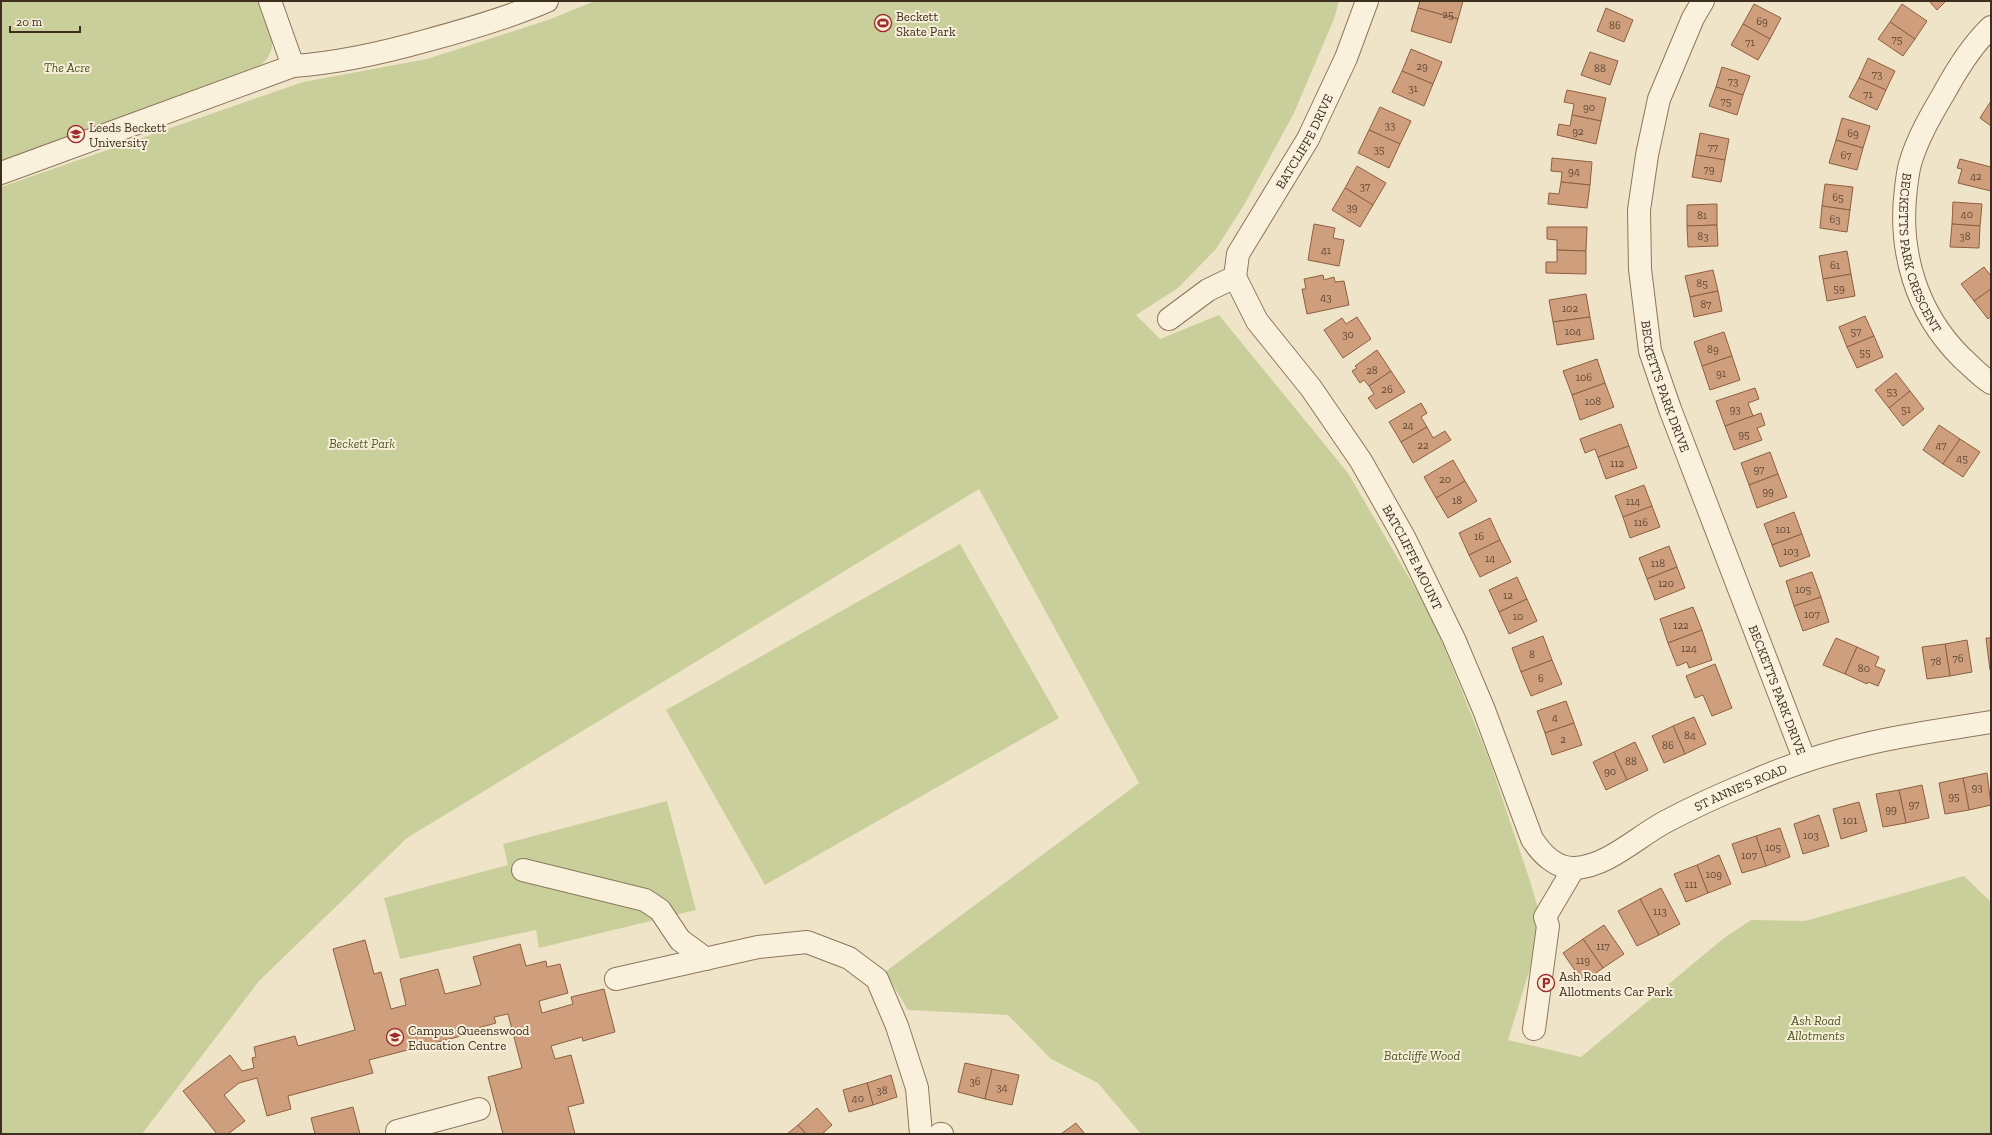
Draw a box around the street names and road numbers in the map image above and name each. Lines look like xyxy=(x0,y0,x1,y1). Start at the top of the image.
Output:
street label: BATCLIFFE DRIVE xyxy=(1272,91,1336,191)
street label: BECKETTS PARK CRESCENT xyxy=(1897,172,1945,335)
street label: BECKETTS PARK DRIVE xyxy=(1639,319,1693,454)
street label: BATCLIFFE MOUNT xyxy=(1380,502,1446,612)
street label: BECKETTS PARK DRIVE xyxy=(1746,623,1809,757)
street label: ST ANNE'S ROAD xyxy=(1692,761,1789,814)

